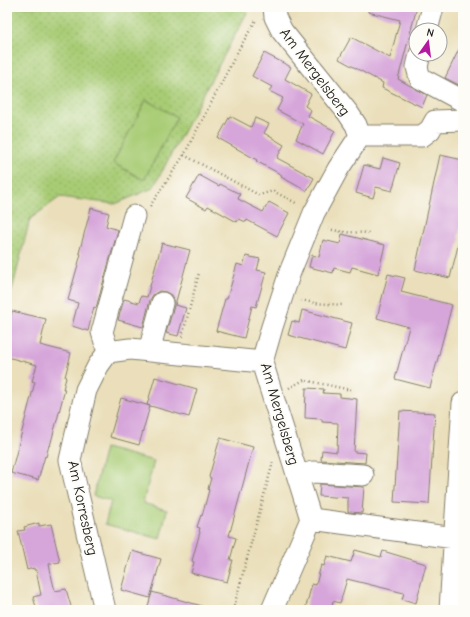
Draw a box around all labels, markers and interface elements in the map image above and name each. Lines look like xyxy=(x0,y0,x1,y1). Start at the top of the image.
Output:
north arrow xyxy=(408,22,448,62)
street label: Am Mergelsberg xyxy=(276,24,354,120)
text: N xyxy=(425,26,435,40)
street label: Am Mergelsberg xyxy=(257,361,303,467)
street label: Am Korresberg xyxy=(64,459,102,557)

